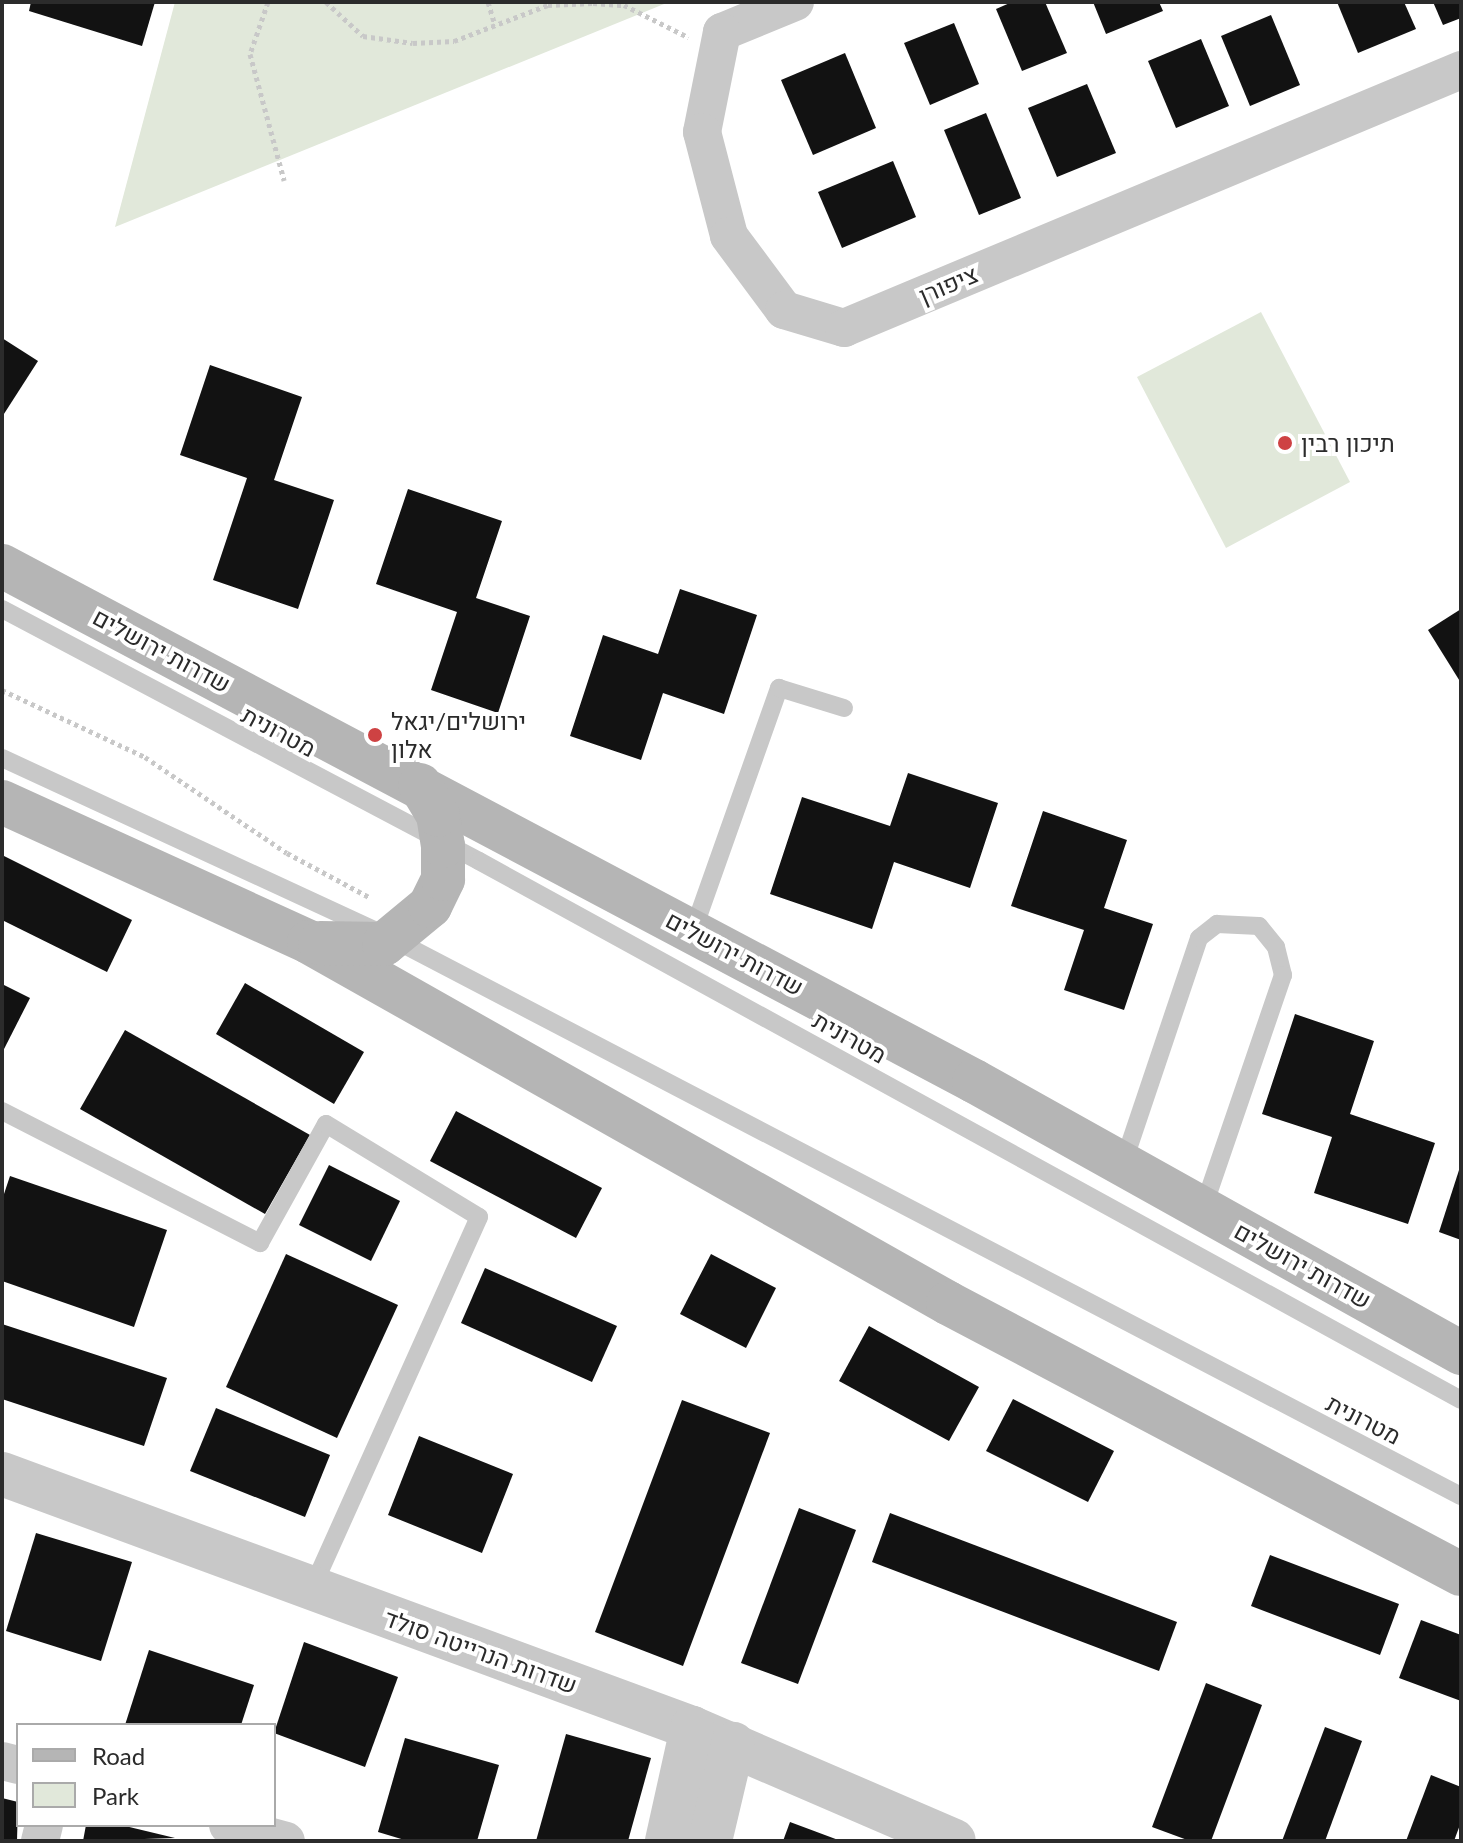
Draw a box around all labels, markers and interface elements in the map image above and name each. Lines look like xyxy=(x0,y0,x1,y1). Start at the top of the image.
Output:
street label: ציפורן xyxy=(914,259,982,309)
place label: תיכון רבין xyxy=(1301,429,1395,457)
marker: תיכון רבין xyxy=(1276,434,1294,452)
street label: שדרות ירושלים xyxy=(88,602,236,698)
street label: מטרונית xyxy=(237,700,321,762)
place label: ירושלים/יגאל אלון xyxy=(391,707,526,763)
marker: ירושלים/יגאל אלון xyxy=(366,726,384,744)
street label: שדרות ירושלים xyxy=(661,905,809,1001)
street label: מטרונית xyxy=(808,1005,892,1069)
street label: שדרות ירושלים xyxy=(1230,1216,1376,1314)
street label: מטרונית xyxy=(1322,1388,1406,1450)
street label: שדרות הנרייטה סולד xyxy=(381,1603,581,1699)
legend xyxy=(16,1723,276,1827)
text: Road xyxy=(92,1741,145,1770)
text: Park xyxy=(92,1781,139,1810)

